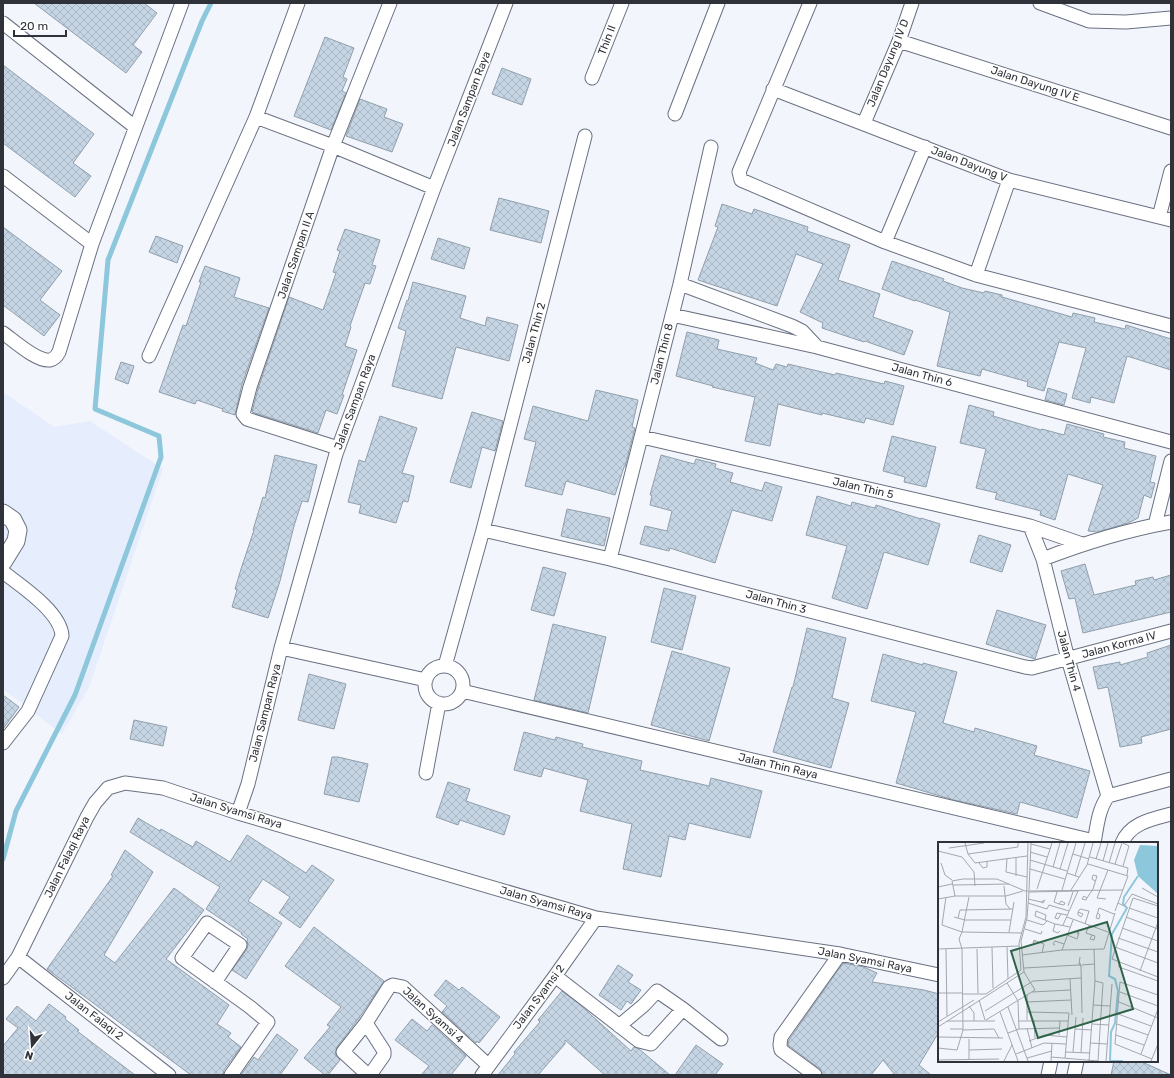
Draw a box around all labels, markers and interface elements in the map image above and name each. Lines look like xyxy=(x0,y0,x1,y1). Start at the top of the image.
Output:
scale bar xyxy=(14,12,66,38)
street label: Jalan Dayung IV D xyxy=(864,17,912,109)
text: 20 m xyxy=(20,19,48,33)
street label: Thin II xyxy=(595,23,619,57)
street label: Jalan Sampan Raya xyxy=(445,50,493,148)
street label: Jalan Dayung IV E xyxy=(989,64,1081,105)
street label: Jalan Dayung V xyxy=(929,144,1009,184)
street label: Jalan Sampan II A xyxy=(275,209,317,300)
street label: Jalan Thin 2 xyxy=(520,301,548,365)
street label: Jalan Thin 8 xyxy=(648,322,676,386)
street label: Jalan Sampan Raya xyxy=(332,352,378,452)
street label: Jalan Thin 6 xyxy=(890,361,954,389)
street label: Jalan Thin 5 xyxy=(831,475,895,501)
street label: Jalan Thin 3 xyxy=(744,588,808,616)
street label: Jalan Thin 4 xyxy=(1055,629,1083,693)
street label: Jalan Korma IV xyxy=(1080,629,1158,661)
street label: Jalan Sampan Raya xyxy=(246,662,284,764)
street label: Jalan Thin Raya xyxy=(737,751,819,781)
street label: Jalan Syamsi Raya xyxy=(188,791,284,831)
street label: Jalan Falaqi Raya xyxy=(42,814,92,900)
inset map xyxy=(938,842,1158,1062)
street label: Jalan Syamsi Raya xyxy=(498,884,594,922)
street label: Jalan Syamsi Raya xyxy=(817,944,913,976)
street label: Jalan Syamsi 2 xyxy=(511,962,567,1032)
street label: Jalan Syamsi 4 xyxy=(400,984,466,1046)
street label: Jalan Falaqi 2 xyxy=(62,989,126,1043)
north arrow xyxy=(12,1026,52,1066)
text: N xyxy=(23,1048,35,1062)

